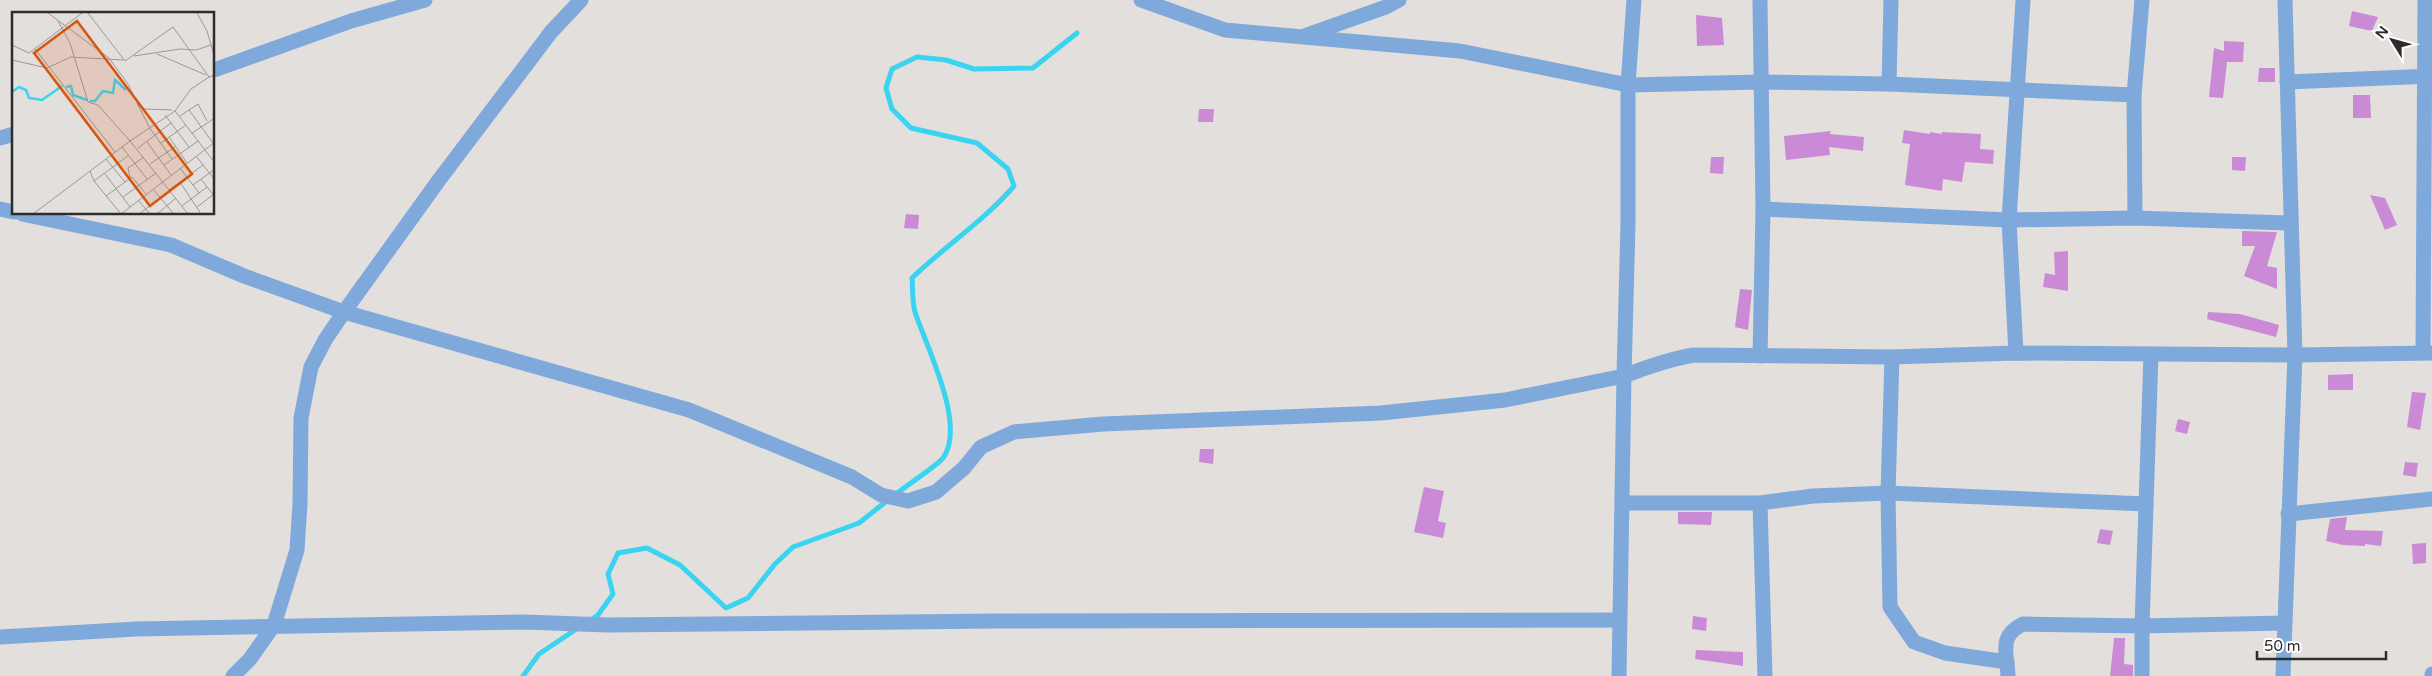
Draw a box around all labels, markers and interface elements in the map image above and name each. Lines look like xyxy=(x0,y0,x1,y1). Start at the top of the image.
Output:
inset map xyxy=(12,12,215,215)
north arrow xyxy=(2367,15,2417,65)
text: N xyxy=(2372,23,2392,42)
scale bar xyxy=(2257,628,2386,660)
text: 50 m xyxy=(2264,637,2301,655)

